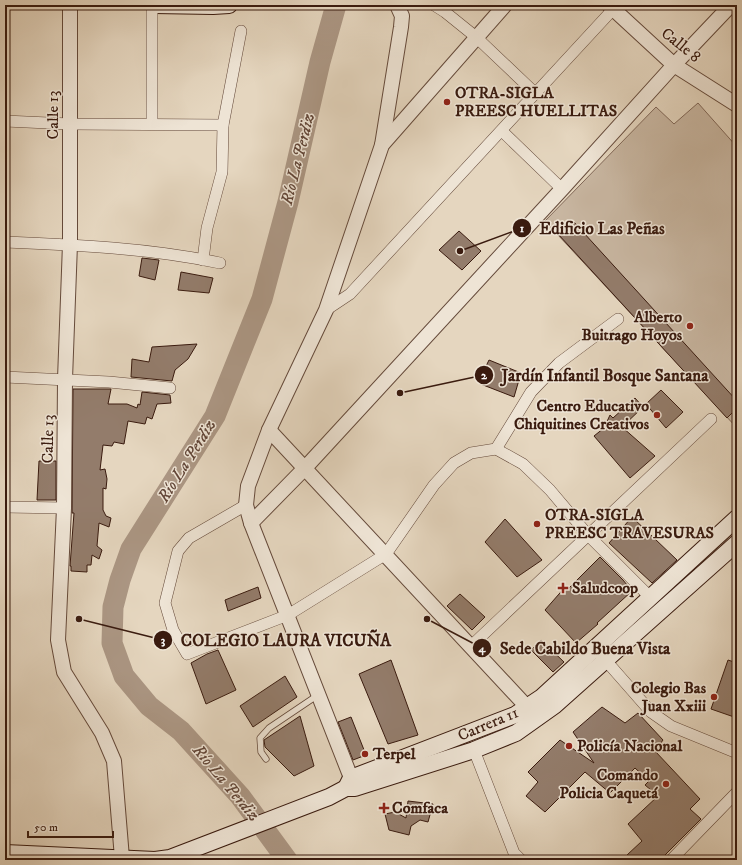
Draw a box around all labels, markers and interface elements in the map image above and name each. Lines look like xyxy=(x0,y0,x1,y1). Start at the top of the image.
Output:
street label: Calle 8 xyxy=(657,23,705,67)
place label: OTRA-SIGLA PREESC HUELLITAS xyxy=(455,83,617,121)
street label: Calle 13 xyxy=(43,91,63,139)
marker: OTRA-SIGLA PREESC HUELLITAS xyxy=(442,97,452,107)
water label: Río La Perdiz xyxy=(276,111,320,208)
callout: Edificio Las Peñas xyxy=(512,214,673,243)
text: Edificio Las Peñas xyxy=(539,218,665,240)
text: 1 xyxy=(520,221,525,236)
place label: Alberto Buitrago Hoyos xyxy=(582,307,683,345)
marker: Alberto Buitrago Hoyos xyxy=(685,321,695,331)
callout: Jardín Infantil Bosque Santana xyxy=(474,361,717,390)
text: Jardín Infantil Bosque Santana xyxy=(500,365,709,387)
text: 2 xyxy=(481,368,488,383)
place label: Centro Educativo Chiquitines Creativos xyxy=(514,396,650,435)
marker: Centro Educativo Chiquitines Creativos xyxy=(652,410,662,420)
street label: Calle 13 xyxy=(38,414,58,464)
water label: Río La Perdiz xyxy=(152,415,221,508)
place label: OTRA-SIGLA PREESC TRAVESURAS xyxy=(545,505,714,543)
marker: OTRA-SIGLA PREESC TRAVESURAS xyxy=(532,519,542,529)
place label: Saludcoop xyxy=(572,578,638,598)
marker: Saludcoop xyxy=(557,582,569,594)
callout: COLEGIO LAURA VICUÑA xyxy=(153,625,399,654)
text: COLEGIO LAURA VICUÑA xyxy=(181,629,392,652)
text: 3 xyxy=(161,633,166,648)
callout: Sede Cabildo Buena Vista xyxy=(472,634,678,663)
text: Sede Cabildo Buena Vista xyxy=(500,638,671,660)
text: 4 xyxy=(478,641,487,656)
place label: Colegio Bas Juan Xxiii xyxy=(631,678,707,716)
marker: Colegio Bas Juan Xxiii xyxy=(709,692,719,702)
street label: Carrera 11 xyxy=(455,702,521,746)
place label: Policía Nacional xyxy=(577,736,683,756)
water label: Río La Perdiz xyxy=(187,739,265,826)
marker: Policía Nacional xyxy=(564,741,574,751)
place label: Terpel xyxy=(372,744,417,764)
marker: Terpel xyxy=(360,749,370,759)
place label: Comando Policia Caquetá xyxy=(559,765,659,804)
marker: Comando Policia Caquetá xyxy=(661,779,671,789)
place label: Comfaca xyxy=(392,798,449,818)
marker: Comfaca xyxy=(379,803,389,813)
scale bar xyxy=(28,813,113,839)
text: 50 m xyxy=(34,820,58,835)

